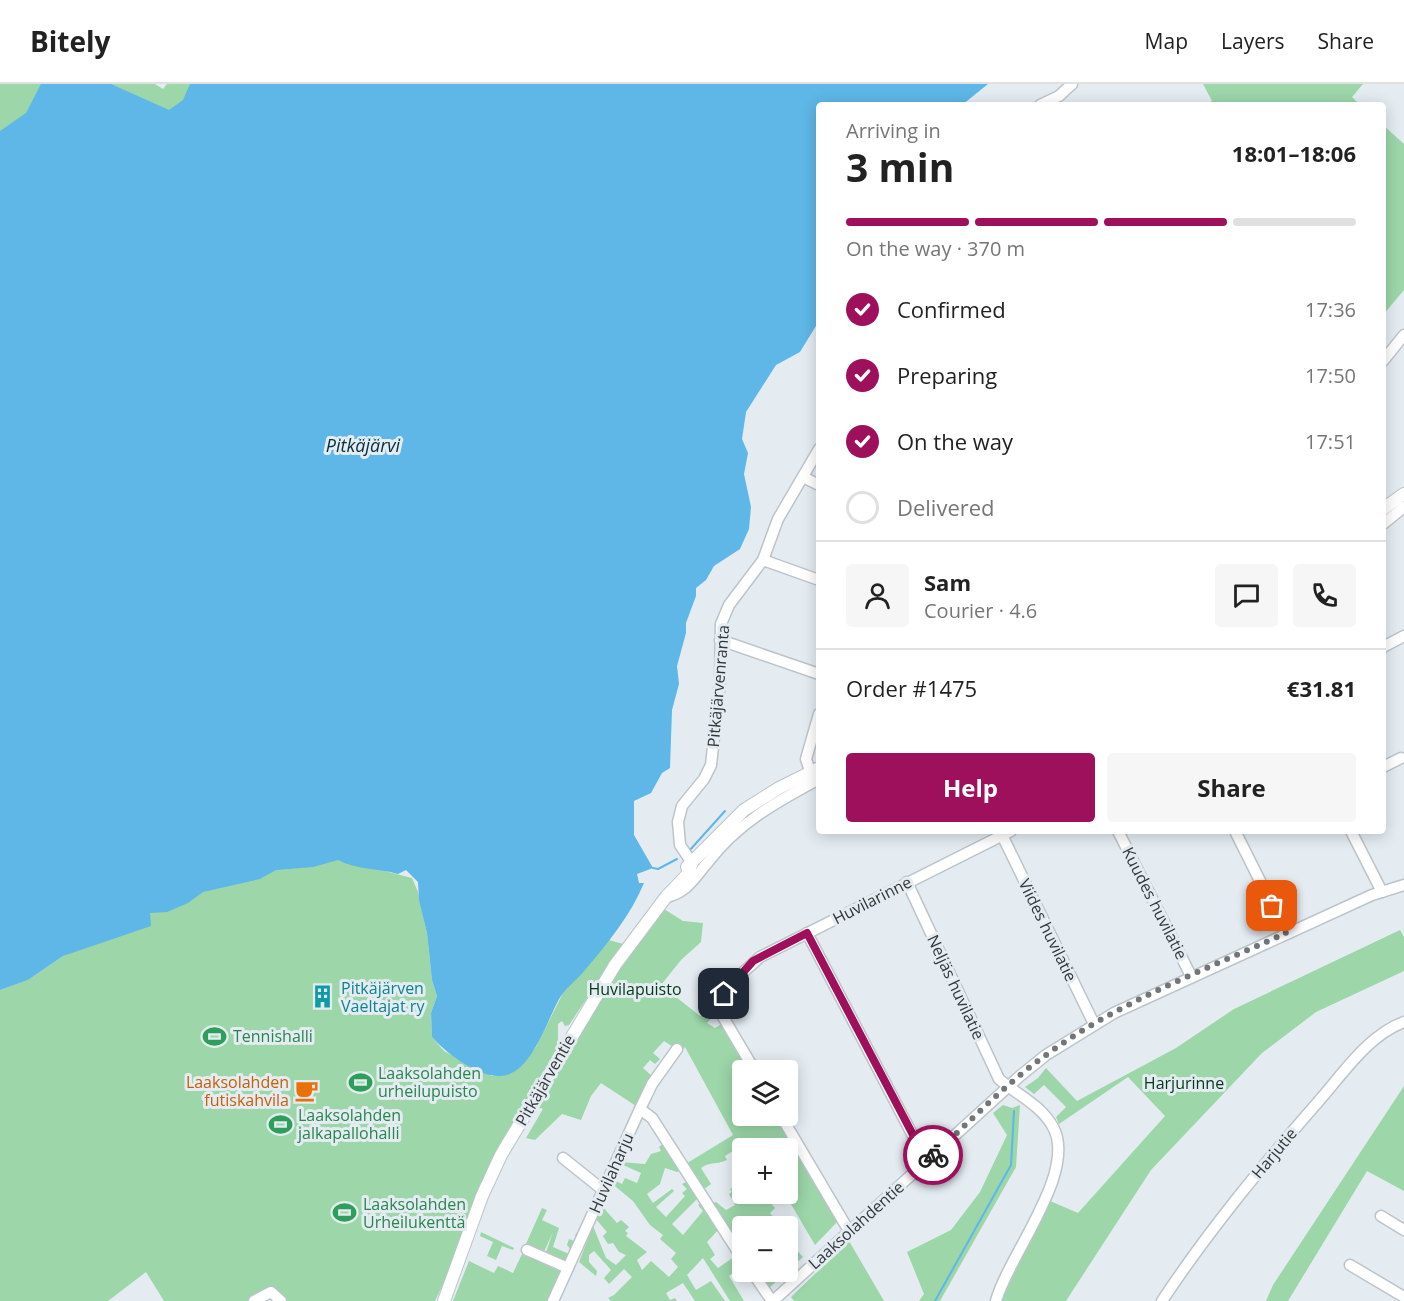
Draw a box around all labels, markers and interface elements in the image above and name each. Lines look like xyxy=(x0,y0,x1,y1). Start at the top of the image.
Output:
text: Bitely xyxy=(30,22,111,60)
text: Map xyxy=(1145,27,1188,55)
text: Layers xyxy=(1221,27,1285,55)
text: Share xyxy=(1318,27,1374,55)
text: Arriving in xyxy=(846,117,941,144)
text: 18:01–18:06 xyxy=(1232,138,1356,168)
text: 3 min xyxy=(846,140,954,193)
text: On the way · 370 m xyxy=(846,235,1025,262)
icon: check xyxy=(846,293,879,326)
text: Confirmed xyxy=(897,294,1006,324)
text: 17:36 xyxy=(1305,296,1356,323)
icon: check xyxy=(846,359,879,392)
text: Preparing xyxy=(897,360,997,390)
text: 17:50 xyxy=(1305,362,1356,389)
icon: check xyxy=(846,425,879,458)
text: On the way xyxy=(897,426,1013,456)
text: 17:51 xyxy=(1305,428,1356,455)
water label: Pitkäjärvi xyxy=(326,433,401,457)
text: Delivered xyxy=(897,492,995,522)
button: person xyxy=(846,564,909,627)
button: chat xyxy=(1215,564,1278,627)
button: phone xyxy=(1293,564,1356,627)
text: Sam xyxy=(924,567,971,597)
text: Courier · 4.6 xyxy=(924,597,1037,624)
street label: Pitkäjärvenranta xyxy=(702,624,734,748)
text: Order #1475 xyxy=(846,673,977,703)
text: €31.81 xyxy=(1287,673,1356,703)
button: Help xyxy=(846,753,1095,822)
button: Share xyxy=(1107,753,1356,822)
street label: Kuudes huvilatie xyxy=(1117,843,1193,963)
street label: Huvilarinne xyxy=(829,871,915,929)
street label: Viides huvilatie xyxy=(1014,875,1082,985)
pin xyxy=(1246,880,1297,931)
icon: bag xyxy=(1255,889,1288,922)
street label: Neljäs huvilatie xyxy=(922,931,990,1043)
pin xyxy=(698,968,749,1019)
place label: Pitkäjärven Vaeltajat ry xyxy=(341,977,425,1017)
icon: home xyxy=(707,977,740,1010)
park label: Huvilapuisto xyxy=(588,978,682,1000)
building icon: Pitkäjärven Vaeltajat ry xyxy=(310,984,336,1010)
sports icon: Tennishalli xyxy=(202,1023,228,1049)
place label: Tennishalli xyxy=(233,1025,313,1047)
street label: Pitkäjärventie xyxy=(510,1030,580,1130)
map controls xyxy=(732,1060,798,1282)
button: layers xyxy=(732,1060,798,1126)
place label: Laaksolahden urheilupuisto xyxy=(378,1062,481,1102)
sports icon: Laaksolahden urheilupuisto xyxy=(347,1069,373,1095)
place label: Laaksolahden futiskahvila xyxy=(186,1071,289,1111)
park label: Harjurinne xyxy=(1144,1072,1224,1094)
cafe icon: Laaksolahden futiskahvila xyxy=(294,1078,320,1104)
place label: Laaksolahden jalkapallohalli xyxy=(297,1104,401,1144)
sports icon: Laaksolahden jalkapallohalli xyxy=(267,1111,293,1137)
street label: Harjutie xyxy=(1246,1123,1302,1183)
courier xyxy=(903,1125,963,1185)
street label: Huvilaharju xyxy=(584,1129,638,1217)
button: + xyxy=(732,1138,798,1204)
icon: bike xyxy=(917,1139,950,1172)
street label: Laaksolahdentie xyxy=(803,1176,909,1274)
place label: Laaksolahden Urheilukenttä xyxy=(363,1193,466,1233)
sports icon: Laaksolahden Urheilukenttä xyxy=(332,1200,358,1226)
button: − xyxy=(732,1216,798,1282)

